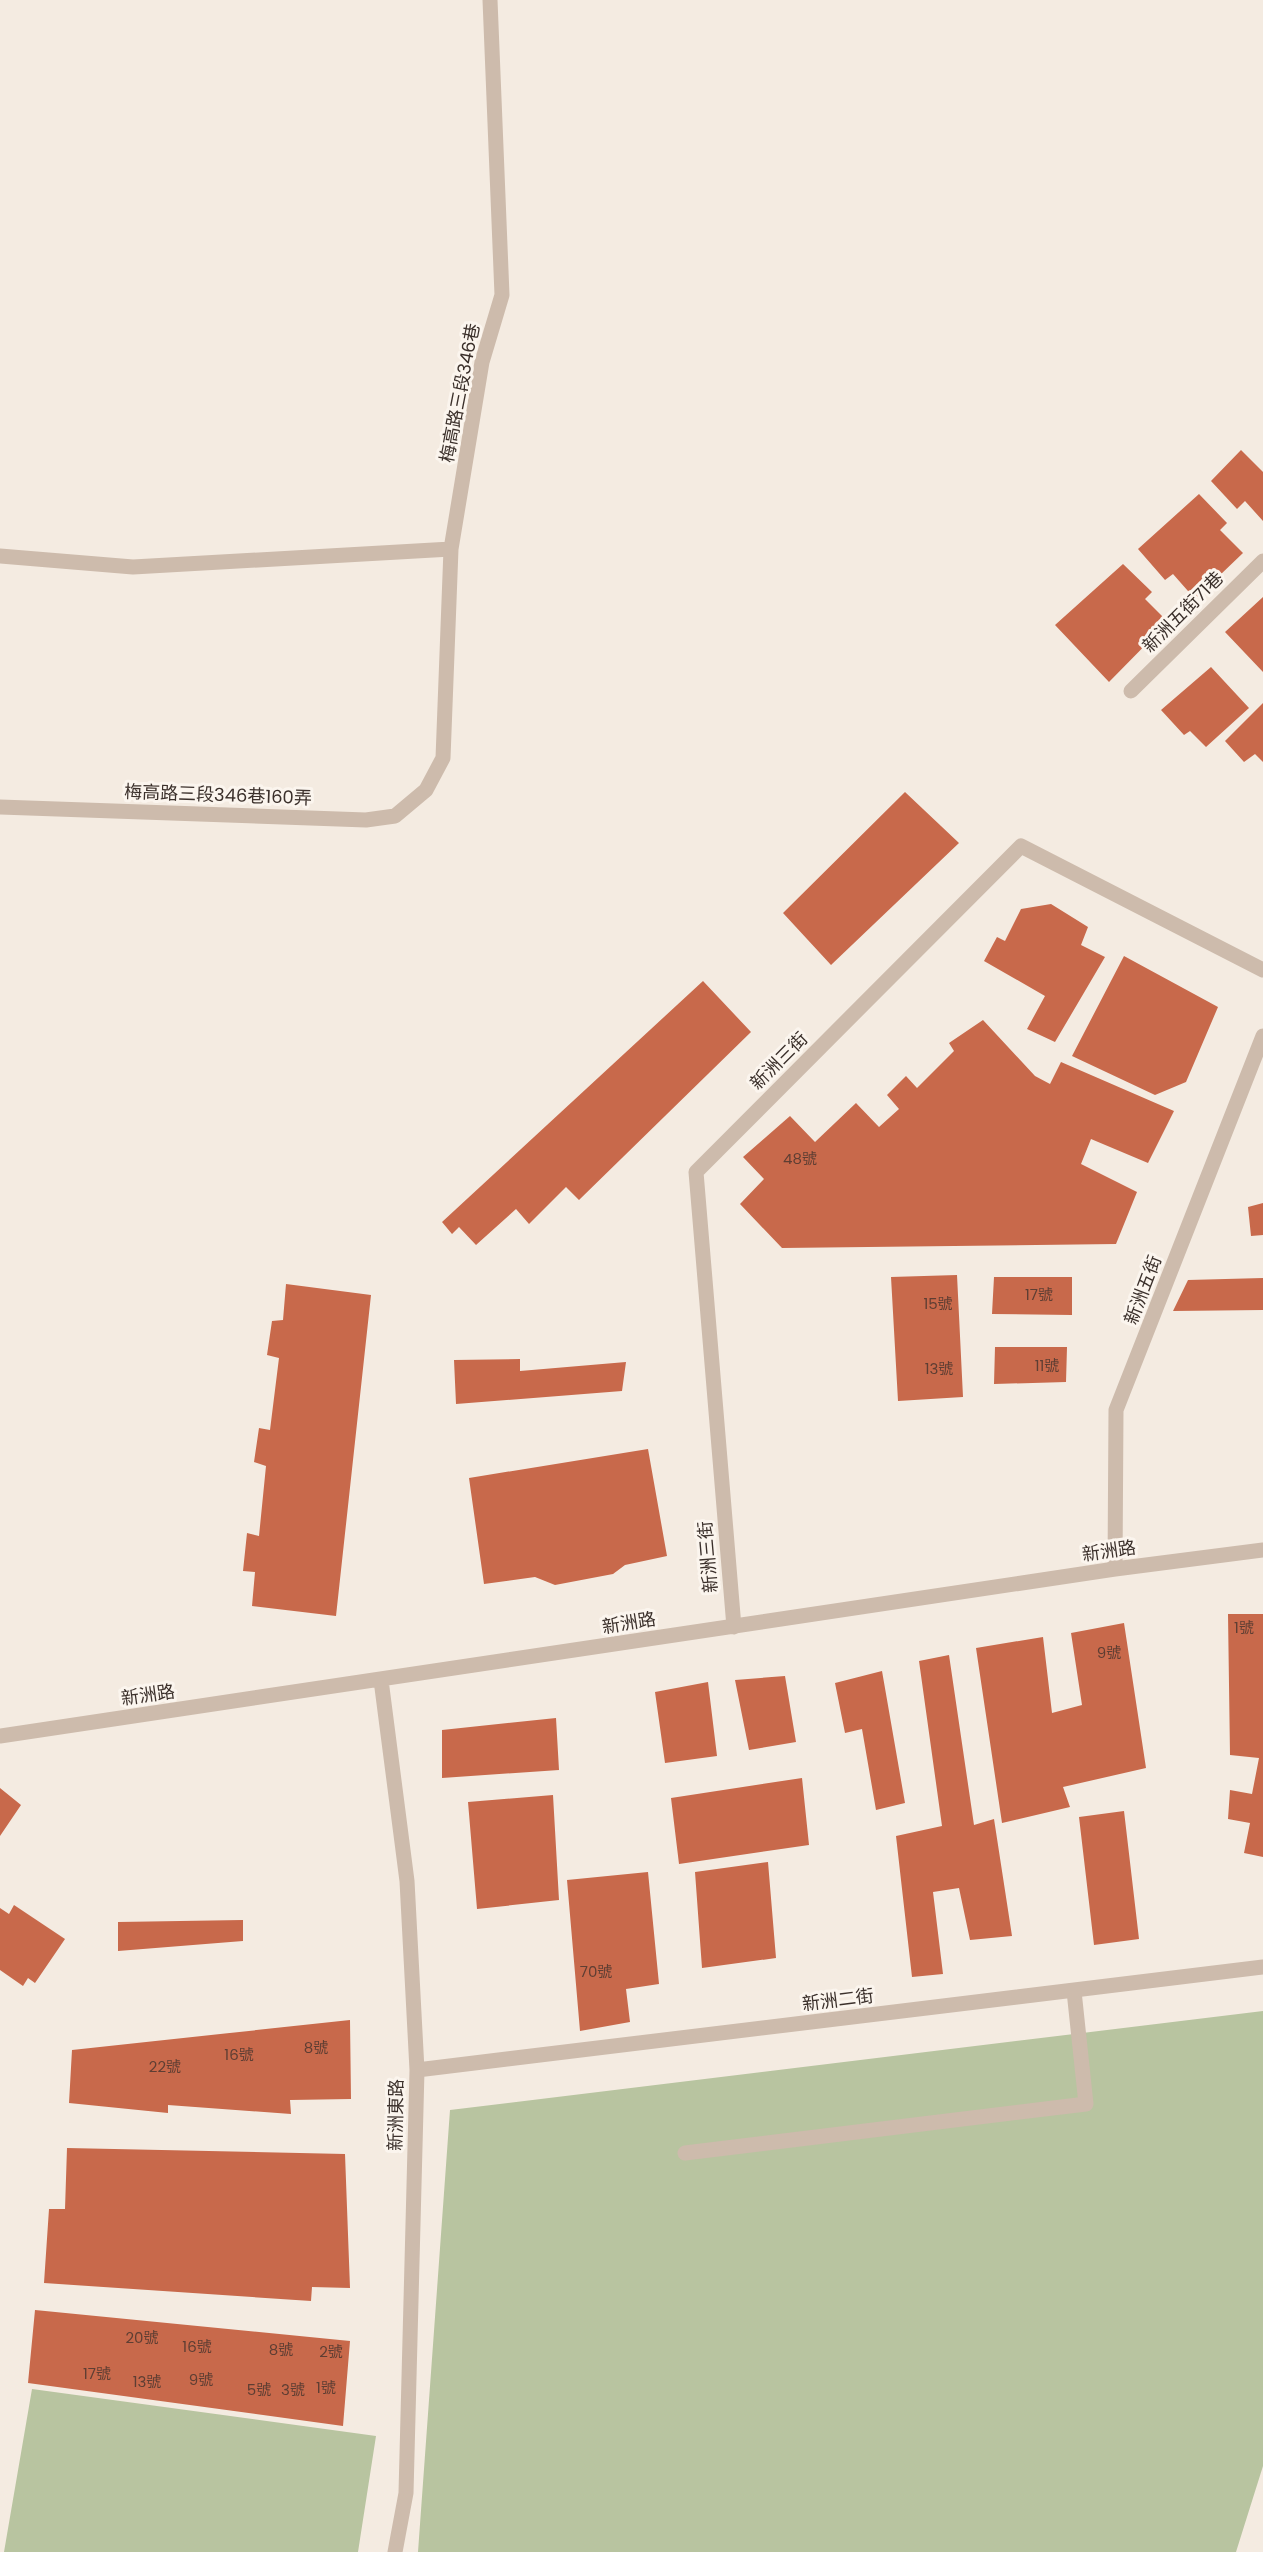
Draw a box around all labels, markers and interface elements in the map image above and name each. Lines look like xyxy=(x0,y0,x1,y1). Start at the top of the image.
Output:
street label: 梅高路三段346巷 xyxy=(434,321,485,465)
street label: 新洲五街71巷 xyxy=(1136,565,1229,658)
street label: 梅高路三段346巷160弄 xyxy=(124,779,312,810)
street label: 新洲三街 xyxy=(744,1026,813,1095)
house number: 48號 xyxy=(783,1148,817,1169)
street label: 新洲五街 xyxy=(1118,1252,1167,1328)
house number: 17號 xyxy=(1025,1284,1053,1305)
house number: 15號 xyxy=(923,1293,953,1314)
house number: 11號 xyxy=(1035,1355,1059,1376)
house number: 13號 xyxy=(925,1358,953,1379)
street label: 新洲三街 xyxy=(692,1520,723,1594)
street label: 新洲路 xyxy=(1080,1534,1137,1567)
street label: 新洲路 xyxy=(600,1606,658,1639)
house number: 1號 xyxy=(1234,1617,1254,1638)
house number: 9號 xyxy=(1097,1642,1121,1663)
street label: 新洲路 xyxy=(119,1678,176,1711)
house number: 70號 xyxy=(580,1961,612,1982)
street label: 新洲二街 xyxy=(801,1983,875,2016)
house number: 8號 xyxy=(304,2037,328,2058)
house number: 16號 xyxy=(224,2044,254,2065)
house number: 22號 xyxy=(149,2056,181,2077)
street label: 新洲東路 xyxy=(382,2079,409,2151)
house number: 20號 xyxy=(125,2327,159,2348)
house number: 16號 xyxy=(182,2336,212,2357)
house number: 8號 xyxy=(269,2339,293,2360)
house number: 2號 xyxy=(319,2341,343,2362)
house number: 17號 xyxy=(83,2363,111,2384)
house number: 9號 xyxy=(189,2369,213,2390)
house number: 13號 xyxy=(133,2371,161,2392)
house number: 1號 xyxy=(316,2377,336,2398)
house number: 5號 xyxy=(247,2379,271,2400)
house number: 3號 xyxy=(281,2379,305,2400)

